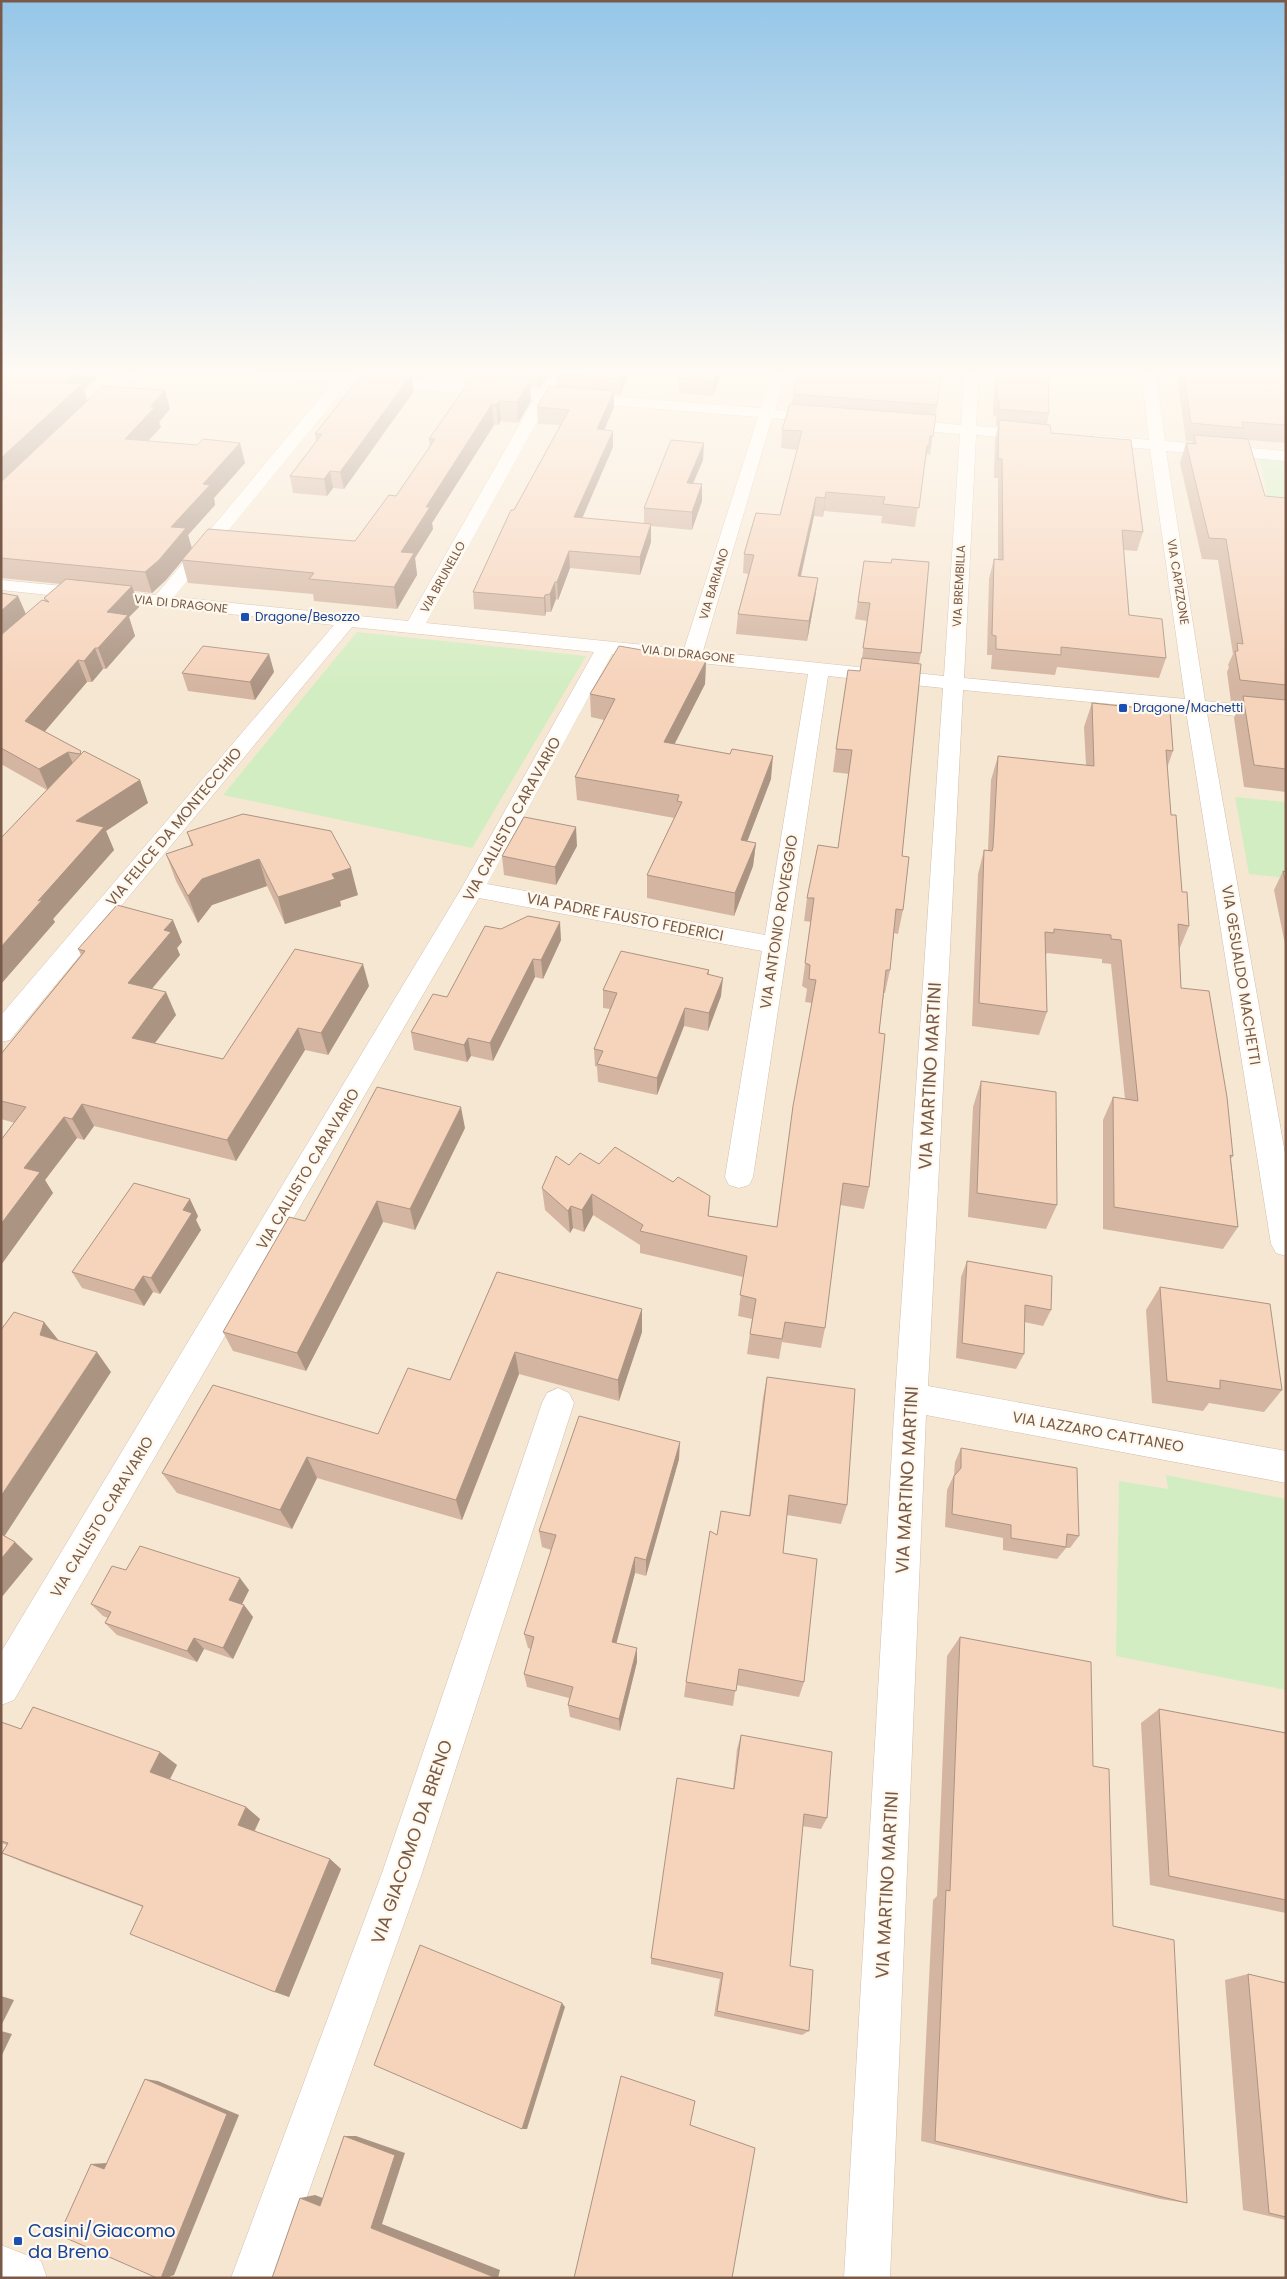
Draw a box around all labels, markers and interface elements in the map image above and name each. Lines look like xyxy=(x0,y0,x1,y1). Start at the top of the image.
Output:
street label: VIA BRUNELLO xyxy=(416,538,469,616)
street label: VIA CAPIZZONE xyxy=(1163,538,1194,626)
street label: VIA BREMBILLA xyxy=(948,544,969,627)
street label: VIA BARIANO xyxy=(695,546,732,622)
street label: VIA DI DRAGONE xyxy=(133,590,229,617)
place label: Dragone/Besozzo xyxy=(255,608,360,625)
marker: Dragone/Besozzo xyxy=(239,611,251,623)
street label: VIA DI DRAGONE xyxy=(640,640,736,667)
place label: Dragone/Machetti xyxy=(1133,699,1243,716)
marker: Dragone/Machetti xyxy=(1117,702,1129,714)
street label: VIA CALLISTO CARAVARIO xyxy=(458,733,566,905)
street label: VIA FELICE DA MONTECCHIO xyxy=(101,743,247,911)
street label: VIA ANTONIO ROVEGGIO xyxy=(754,833,803,1011)
street label: VIA GESUALDO MACHETTI xyxy=(1217,883,1266,1066)
street label: VIA PADRE FAUSTO FEDERICI xyxy=(525,887,725,946)
street label: VIA MARTINO MARTINI xyxy=(912,982,947,1170)
street label: VIA CALLISTO CARAVARIO xyxy=(251,1084,364,1253)
street label: VIA MARTINO MARTINI xyxy=(889,1386,924,1574)
street label: VIA LAZZARO CATTANEO xyxy=(1011,1406,1186,1457)
street label: VIA CALLISTO CARAVARIO xyxy=(45,1432,158,1601)
street label: VIA GIACOMO DA BRENO xyxy=(365,1736,458,1947)
street label: VIA MARTINO MARTINI xyxy=(869,1791,904,1979)
place label: Casini/Giacomo da Breno xyxy=(28,2218,176,2264)
marker: Casini/Giacomo da Breno xyxy=(12,2235,24,2247)

